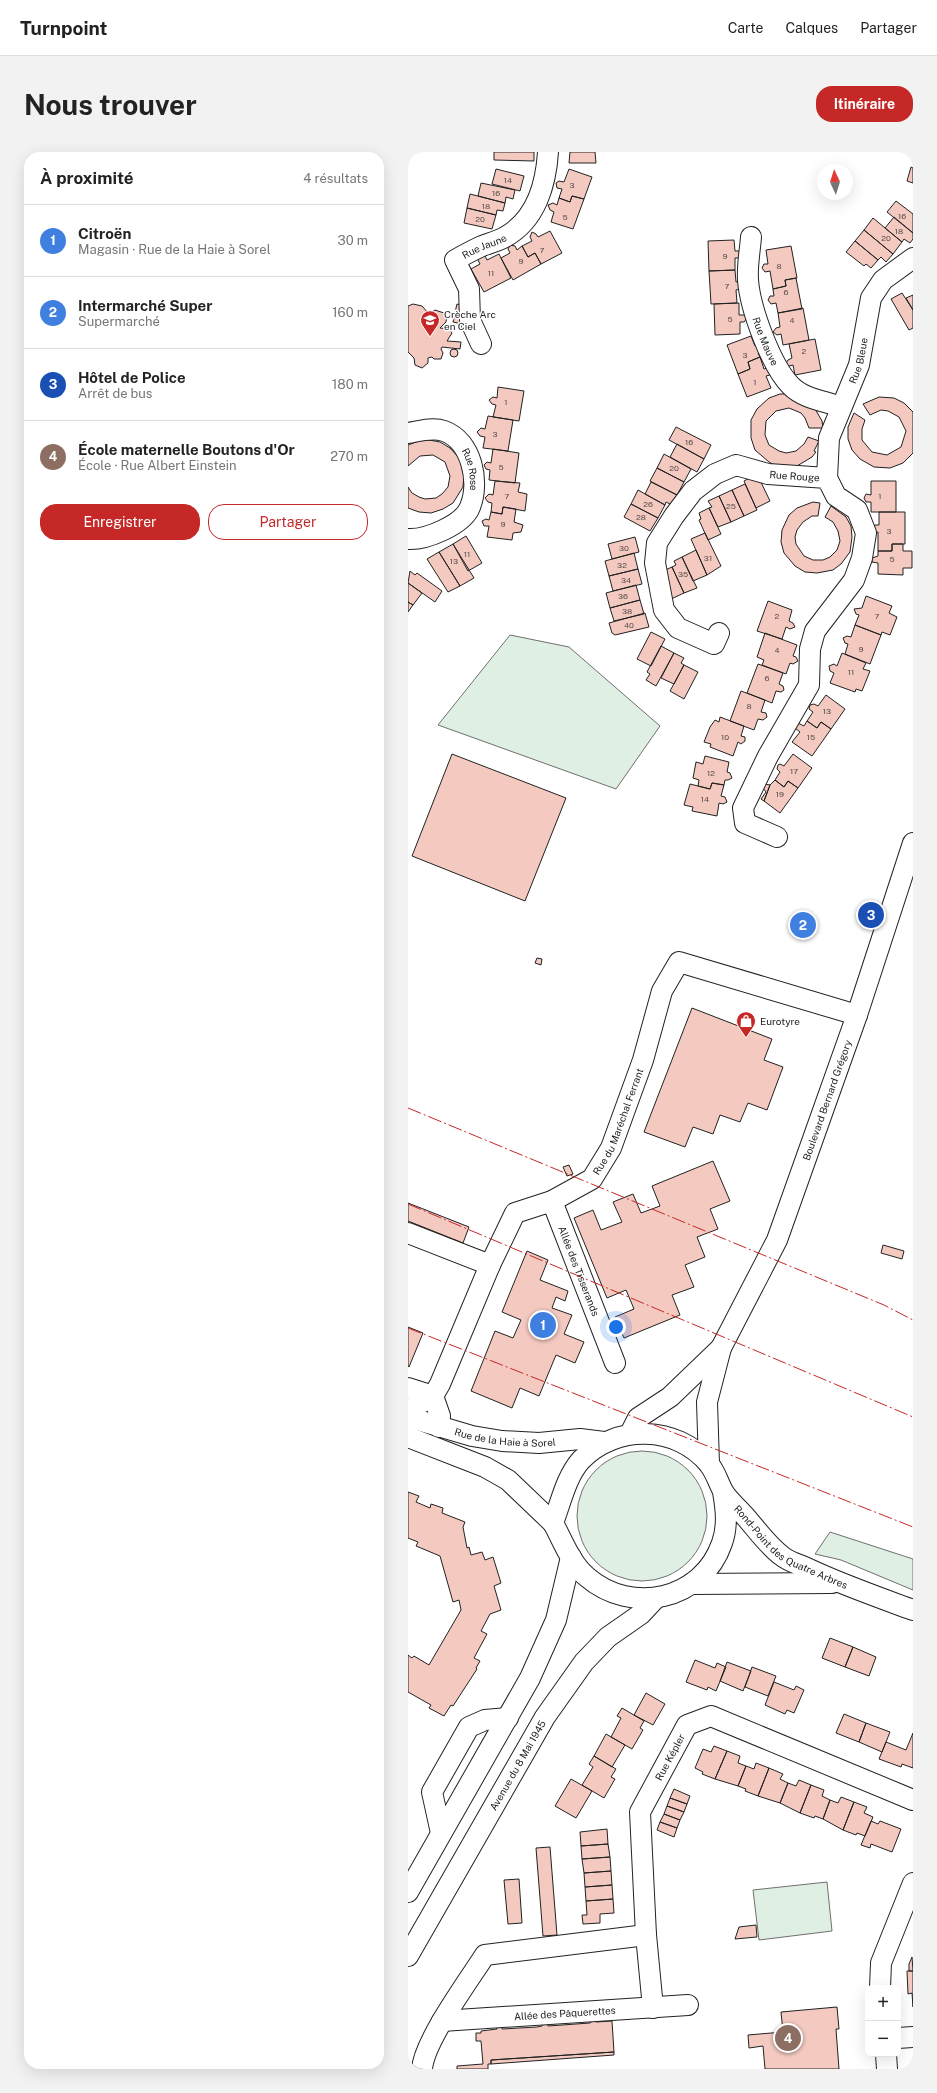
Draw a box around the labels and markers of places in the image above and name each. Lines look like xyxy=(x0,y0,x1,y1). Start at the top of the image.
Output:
place label: Crèche Arc en Ciel xyxy=(444,308,496,332)
school or university icon: Crèche Arc en Ciel xyxy=(419,309,441,337)
pin: 3 xyxy=(858,900,884,930)
pin: 2 xyxy=(790,910,816,940)
shop icon: Eurotyre xyxy=(735,1010,757,1038)
place label: Eurotyre xyxy=(760,1015,800,1027)
pin: 1 xyxy=(530,1310,556,1340)
pin: 4 xyxy=(775,2023,801,2053)

